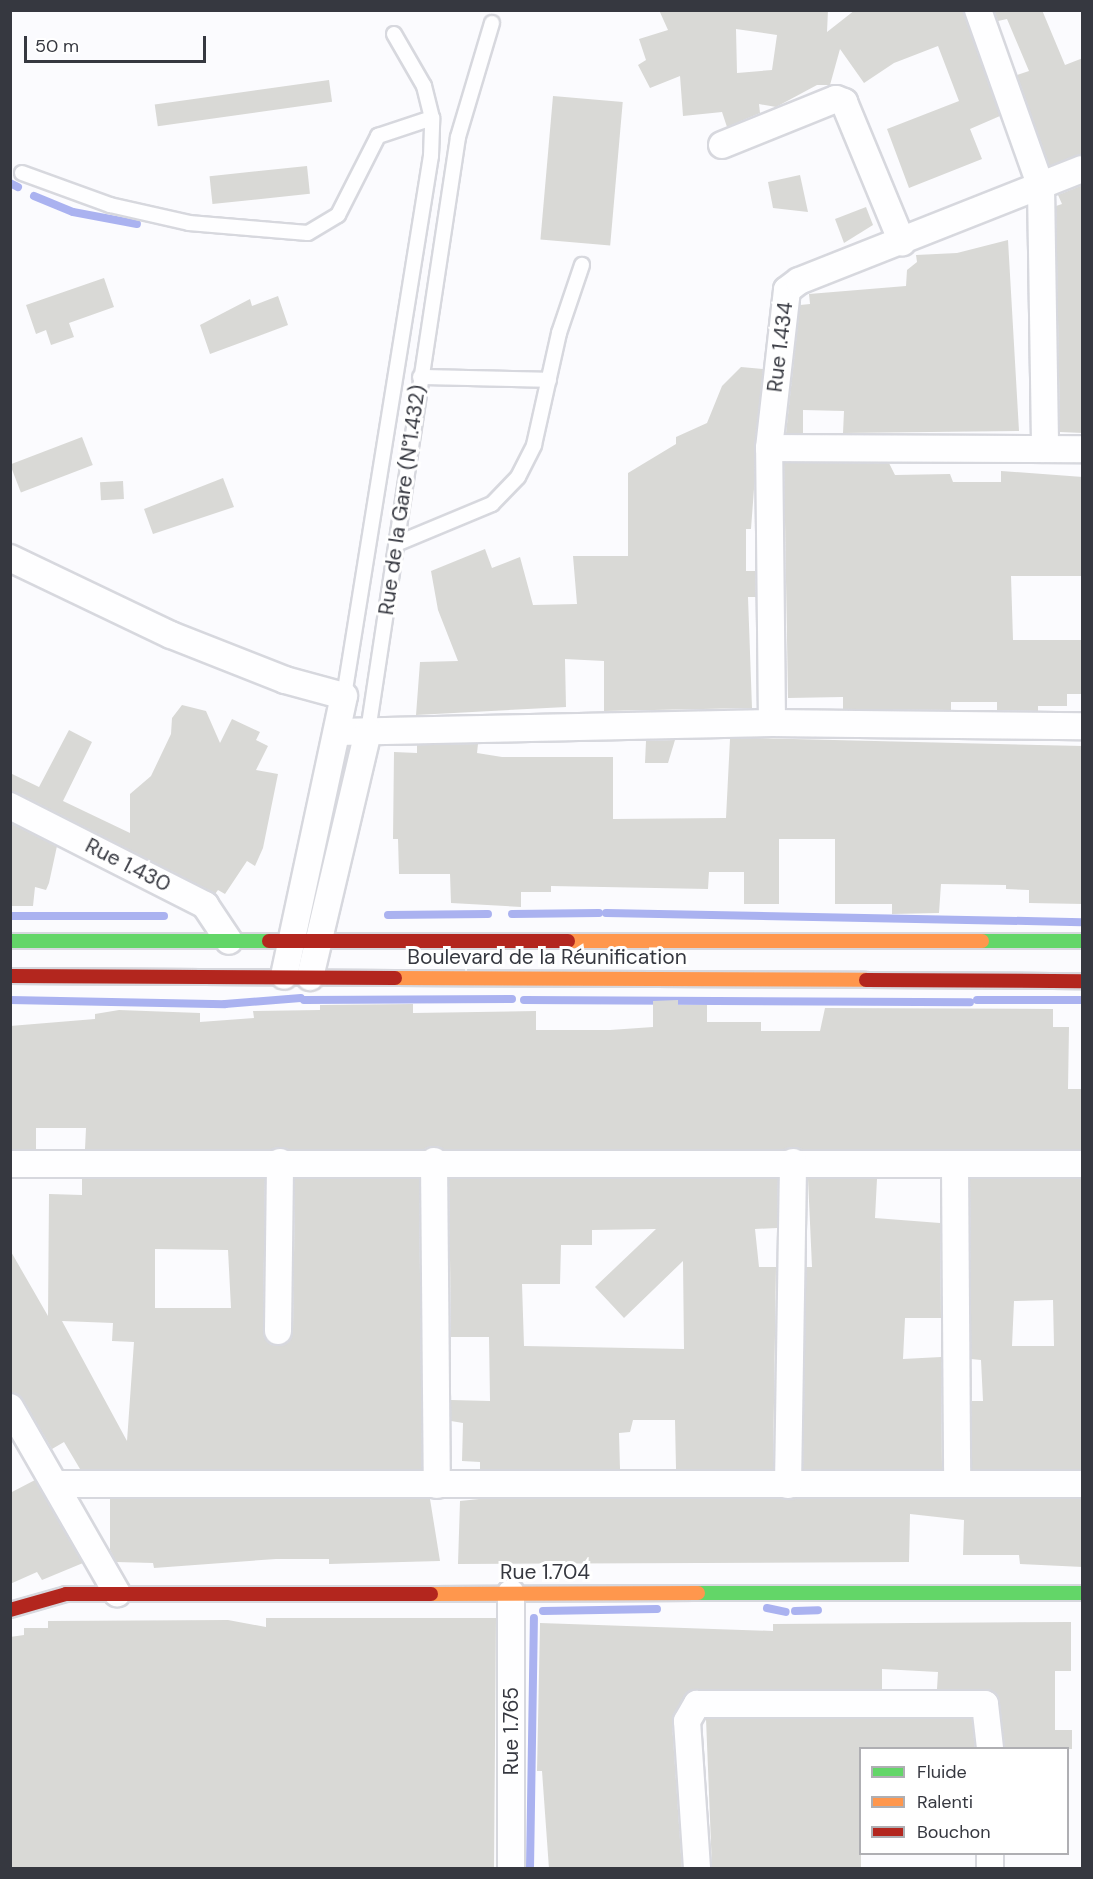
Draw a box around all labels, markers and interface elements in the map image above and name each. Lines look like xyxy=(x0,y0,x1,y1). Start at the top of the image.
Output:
scale bar xyxy=(27,24,208,62)
text: 50 m xyxy=(35,34,79,58)
street label: Rue 1.434 xyxy=(762,300,798,394)
street label: Rue de la Gare (N°1.432) xyxy=(373,383,431,617)
street label: Rue 1.430 xyxy=(81,833,175,897)
street label: Boulevard de la Réunification xyxy=(407,944,687,970)
street label: Rue 1.704 xyxy=(500,1559,590,1585)
street label: Rue 1.765 xyxy=(498,1687,524,1775)
legend xyxy=(859,1747,1069,1855)
text: Fluide xyxy=(917,1760,967,1784)
text: Ralenti xyxy=(917,1790,973,1814)
text: Bouchon xyxy=(917,1820,991,1844)

